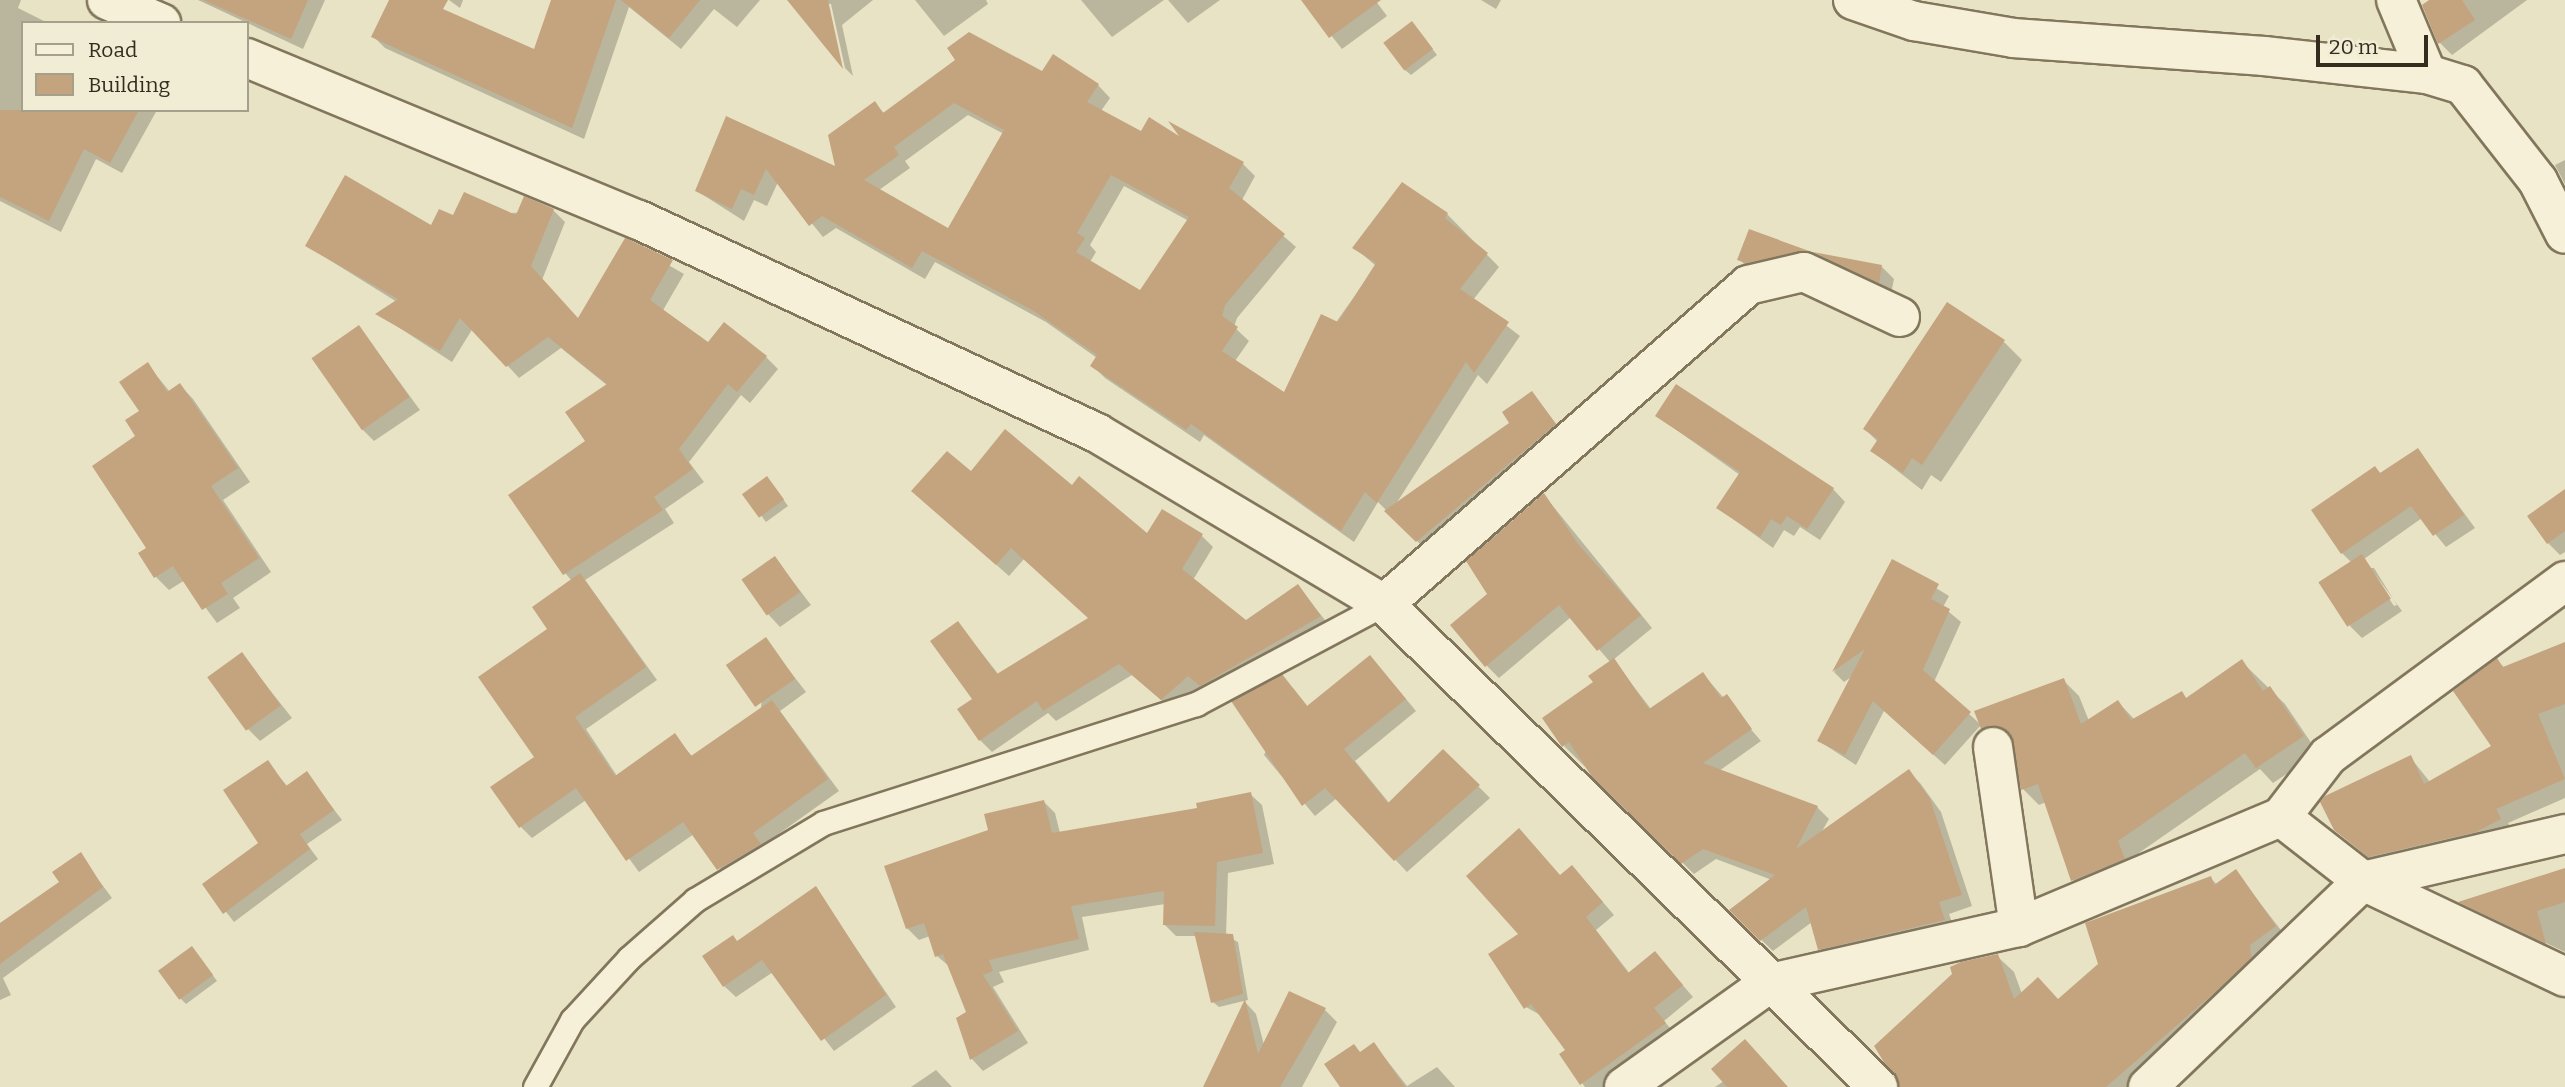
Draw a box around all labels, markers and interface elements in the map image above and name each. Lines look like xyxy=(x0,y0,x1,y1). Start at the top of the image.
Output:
legend xyxy=(21,21,248,112)
scale bar xyxy=(2320,21,2432,65)
text: 20 m xyxy=(2329,34,2378,60)
text: Road xyxy=(88,37,137,63)
text: Building xyxy=(88,72,170,98)

